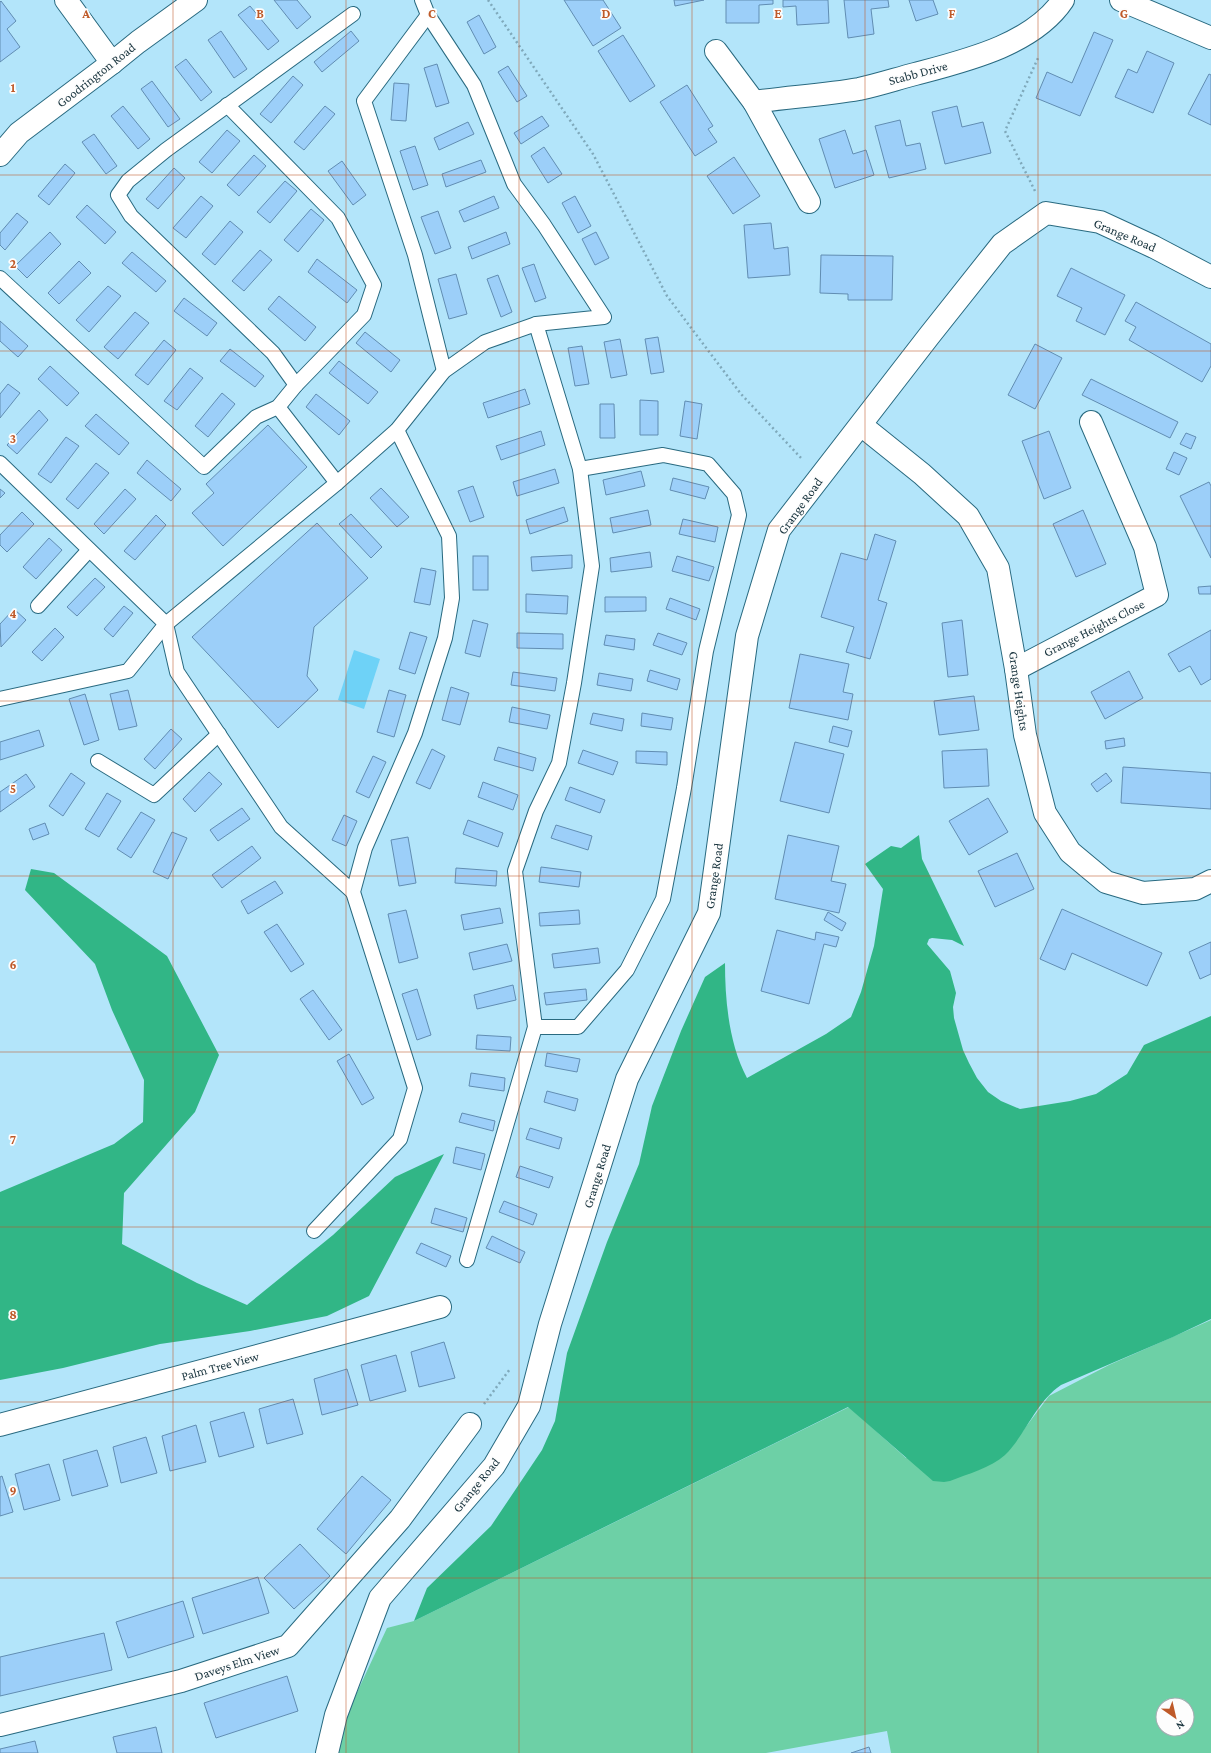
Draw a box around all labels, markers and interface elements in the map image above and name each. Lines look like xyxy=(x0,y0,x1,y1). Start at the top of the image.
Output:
text: A xyxy=(81,6,90,21)
text: B xyxy=(256,6,264,21)
text: C xyxy=(428,6,436,21)
text: D xyxy=(602,6,611,21)
text: E xyxy=(774,6,782,21)
text: F xyxy=(949,6,956,21)
text: G xyxy=(1120,6,1128,21)
street label: Goodrington Road xyxy=(54,40,138,110)
street label: Stabb Drive xyxy=(887,58,949,88)
text: 1 xyxy=(11,80,16,95)
street label: Grange Road xyxy=(1092,215,1159,255)
text: 2 xyxy=(10,256,17,271)
text: 3 xyxy=(10,431,16,446)
street label: Grange Road xyxy=(774,475,826,537)
street label: Grange Heights Close xyxy=(1041,596,1147,660)
text: 4 xyxy=(9,606,17,621)
street label: Grange Heights xyxy=(1006,650,1032,732)
text: 5 xyxy=(10,781,16,796)
street label: Grange Road xyxy=(702,842,726,910)
text: 6 xyxy=(9,957,17,972)
text: 7 xyxy=(10,1132,16,1147)
street label: Grange Road xyxy=(580,1142,614,1210)
text: 8 xyxy=(9,1307,17,1322)
street label: Palm Tree View xyxy=(180,1348,261,1384)
street label: Grange Road xyxy=(449,1454,503,1515)
text: 9 xyxy=(9,1483,17,1498)
street label: Daveys Elm View xyxy=(192,1642,282,1684)
north arrow xyxy=(1155,1697,1195,1737)
text: N xyxy=(1174,1718,1187,1733)

